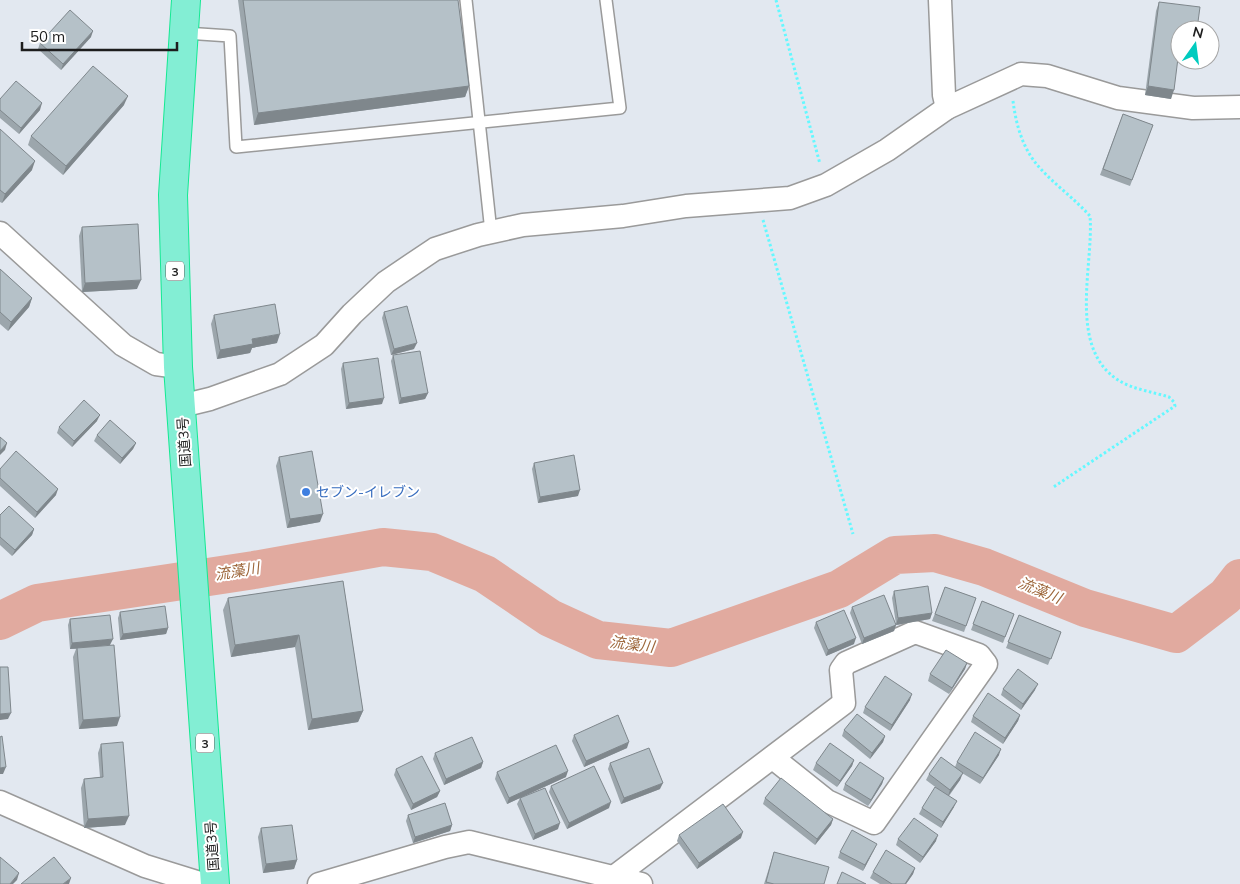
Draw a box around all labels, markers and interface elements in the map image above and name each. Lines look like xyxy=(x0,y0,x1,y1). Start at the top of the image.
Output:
scale bar xyxy=(22,20,178,52)
north arrow xyxy=(1170,20,1220,70)
text: N xyxy=(1191,22,1205,42)
text: 50 m xyxy=(30,27,65,46)
road number: 3 xyxy=(166,262,184,280)
street label: 国道3号 xyxy=(173,416,195,468)
place label: セブン-イレブン xyxy=(316,483,420,501)
marker: セブン-イレブン xyxy=(300,486,312,498)
water label: 流藻川 xyxy=(213,558,263,584)
water label: 流藻川 xyxy=(1016,573,1066,608)
water label: 流藻川 xyxy=(609,632,657,656)
road number: 3 xyxy=(196,734,214,752)
street label: 国道3号 xyxy=(201,820,223,872)

